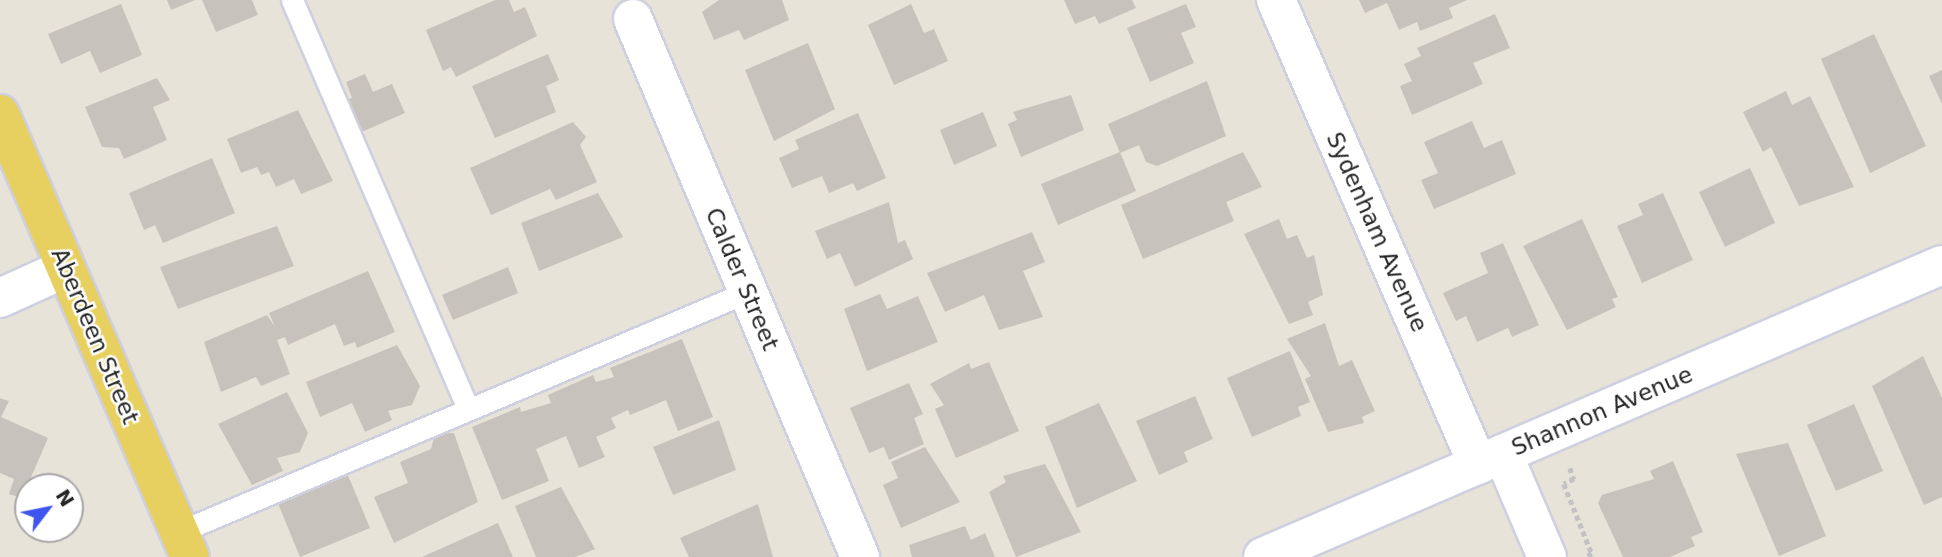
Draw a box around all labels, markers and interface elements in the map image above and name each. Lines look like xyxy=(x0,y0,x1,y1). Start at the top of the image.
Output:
street label: Sydenham Avenue xyxy=(1321,128,1433,336)
street label: Calder Street xyxy=(700,204,784,354)
street label: Aberdeen Street xyxy=(46,244,144,428)
street label: Shannon Avenue xyxy=(1507,360,1697,462)
north arrow xyxy=(14,473,84,543)
text: N xyxy=(52,485,79,511)

